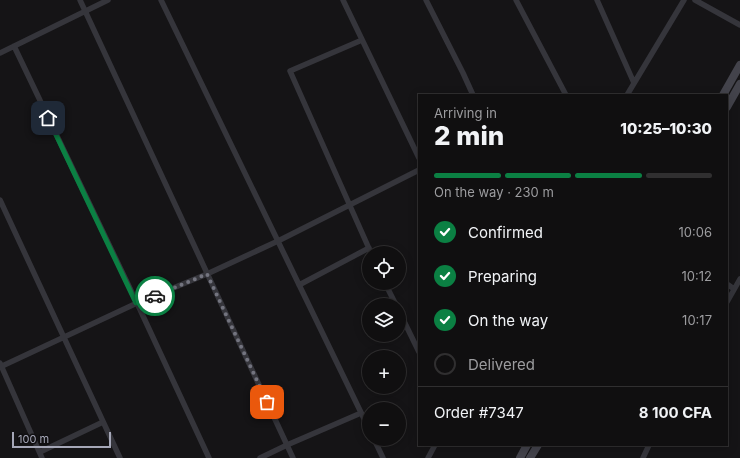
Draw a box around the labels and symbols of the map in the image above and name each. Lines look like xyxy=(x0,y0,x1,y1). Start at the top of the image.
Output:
pin xyxy=(31,101,65,135)
courier xyxy=(135,276,175,316)
pin xyxy=(250,385,284,419)
scale bar xyxy=(12,430,111,449)

